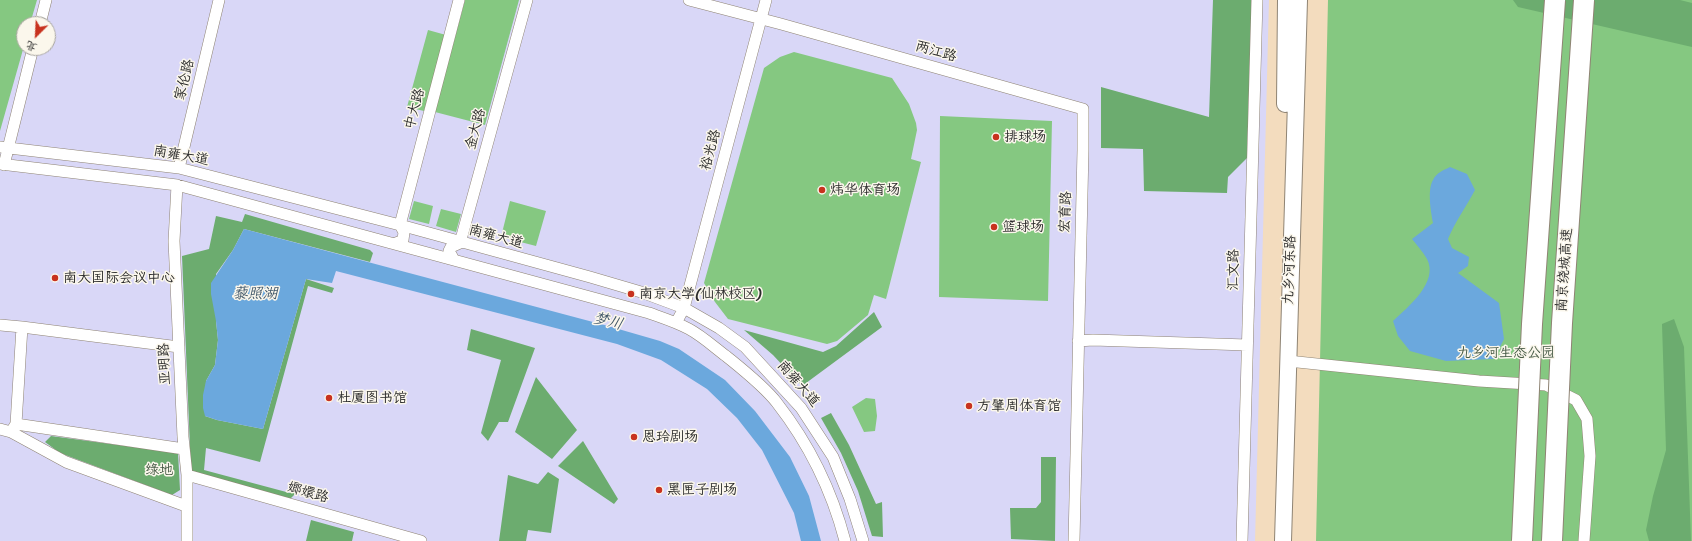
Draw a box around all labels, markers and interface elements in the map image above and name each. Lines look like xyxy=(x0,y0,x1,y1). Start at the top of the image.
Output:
north arrow xyxy=(16,16,56,56)
text: 北 xyxy=(22,36,40,57)
street label: 两江路 xyxy=(913,38,959,66)
street label: 家伦路 xyxy=(172,58,198,102)
street label: 中大路 xyxy=(401,87,429,131)
street label: 金大路 xyxy=(462,107,490,151)
street label: 裕光路 xyxy=(697,128,725,172)
place label: 排球场 xyxy=(1004,129,1046,145)
marker: 排球场 xyxy=(991,132,1001,142)
street label: 南雍大道 xyxy=(152,143,210,169)
place label: 炜华体育场 xyxy=(830,182,900,198)
marker: 炜华体育场 xyxy=(817,185,827,195)
street label: 宏育路 xyxy=(1057,191,1075,233)
place label: 篮球场 xyxy=(1002,219,1044,235)
street label: 南雍大道 xyxy=(467,222,525,252)
marker: 篮球场 xyxy=(989,222,999,232)
street label: 南京绕城高速 xyxy=(1554,228,1576,312)
street label: 九乡河东路 xyxy=(1280,235,1300,305)
street label: 汇文路 xyxy=(1225,249,1243,291)
place label: 南大国际会议中心 xyxy=(63,270,175,286)
marker: 南大国际会议中心 xyxy=(50,273,60,283)
water label: 藜照湖 xyxy=(233,285,277,303)
place label: 南京大学(仙林校区) xyxy=(639,286,761,302)
marker: 南京大学(仙林校区) xyxy=(626,289,636,299)
water label: 梦川 xyxy=(591,309,625,335)
street label: 亚明路 xyxy=(156,343,174,385)
park label: 九乡河生态公园 xyxy=(1457,345,1555,361)
street label: 南雍大道 xyxy=(773,357,823,411)
place label: 杜厦图书馆 xyxy=(337,390,407,406)
marker: 杜厦图书馆 xyxy=(324,393,334,403)
place label: 方肇周体育馆 xyxy=(977,398,1061,414)
marker: 方肇周体育馆 xyxy=(964,401,974,411)
place label: 恩玲剧场 xyxy=(642,429,698,445)
marker: 恩玲剧场 xyxy=(629,432,639,442)
park label: 绿地 xyxy=(145,462,173,478)
street label: 嫏嬛路 xyxy=(285,479,331,507)
place label: 黑匣子剧场 xyxy=(667,482,737,498)
marker: 黑匣子剧场 xyxy=(654,485,664,495)

